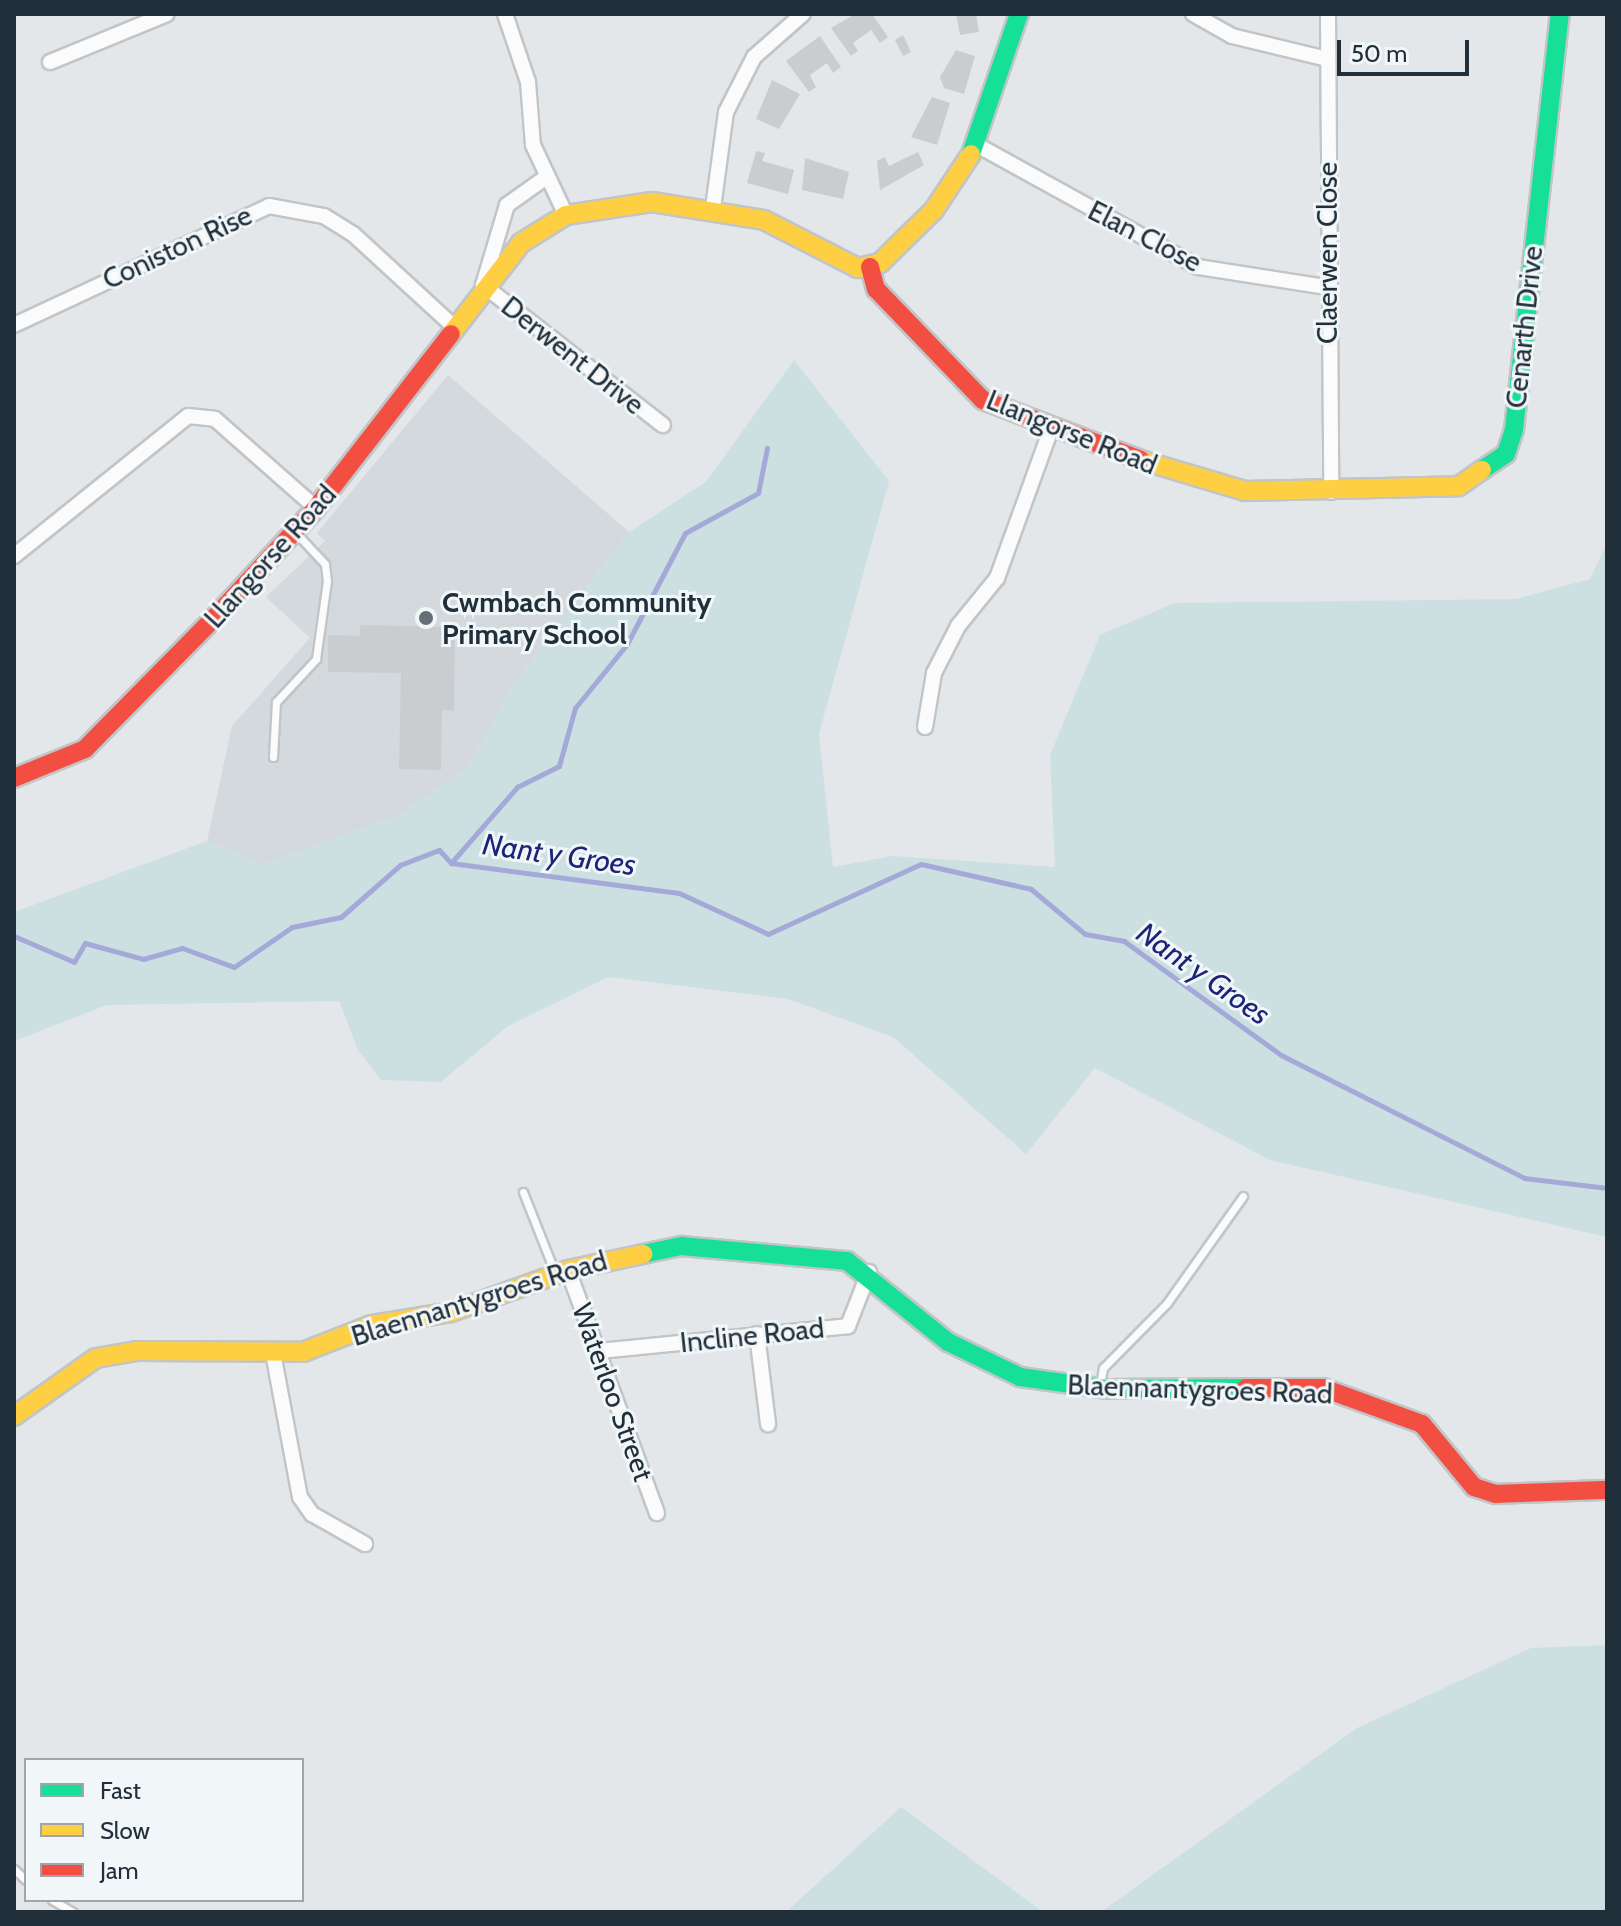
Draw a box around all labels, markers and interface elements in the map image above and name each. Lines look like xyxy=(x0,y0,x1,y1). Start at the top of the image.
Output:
scale bar xyxy=(1341,24,1473,74)
text: 50 m xyxy=(1351,39,1407,68)
street label: Claerwen Close xyxy=(1310,162,1344,344)
street label: Elan Close xyxy=(1083,193,1207,279)
street label: Coniston Rise xyxy=(97,198,257,296)
street label: Cenarth Drive xyxy=(1499,244,1549,410)
street label: Derwent Drive xyxy=(495,289,651,421)
street label: Llangorse Road xyxy=(982,383,1162,481)
street label: Llangorse Road xyxy=(197,478,343,634)
place label: Cwmbach Community Primary School xyxy=(442,585,711,651)
marker: Cwmbach Community Primary School xyxy=(417,609,435,627)
water label: Nant y Groes xyxy=(480,826,638,884)
water label: Nant y Groes xyxy=(1130,915,1276,1033)
street label: Blaennantygroes Road xyxy=(347,1243,611,1353)
street label: Waterloo Street xyxy=(565,1299,661,1485)
street label: Incline Road xyxy=(678,1311,826,1359)
street label: Blaennantygroes Road xyxy=(1067,1368,1333,1410)
legend xyxy=(24,1758,304,1902)
text: Fast xyxy=(100,1776,141,1805)
text: Slow xyxy=(100,1816,150,1845)
text: Jam xyxy=(100,1856,138,1885)

